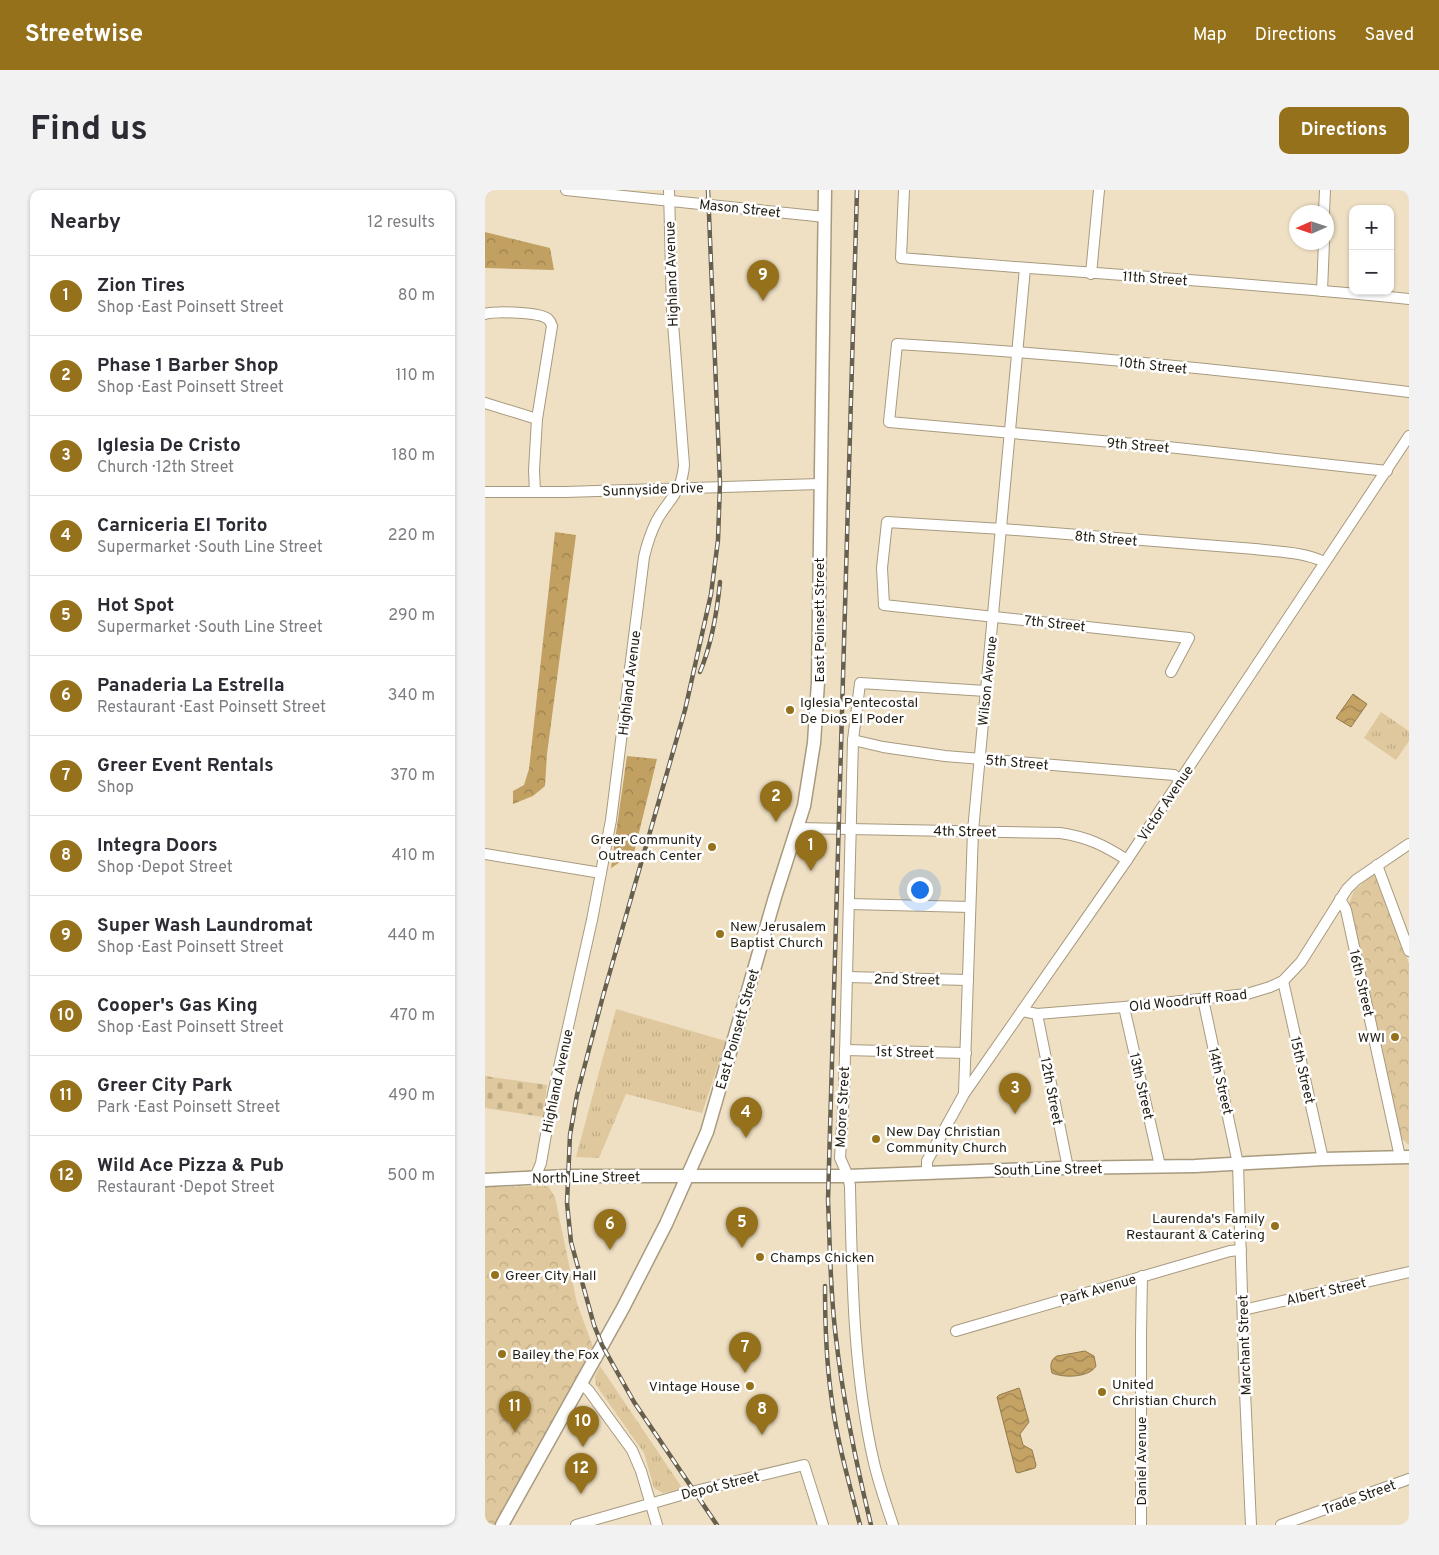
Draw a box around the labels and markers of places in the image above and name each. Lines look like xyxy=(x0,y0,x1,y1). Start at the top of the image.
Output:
pin: 9 xyxy=(747,260,779,301)
place label: Iglesia Pentecostal De Dios El Poder xyxy=(800,695,918,728)
marker: Iglesia Pentecostal De Dios El Poder xyxy=(784,704,796,716)
pin: 2 xyxy=(760,781,792,822)
pin: 1 xyxy=(795,830,827,871)
place label: Greer Community Outreach Center xyxy=(590,832,703,865)
marker: Greer Community Outreach Center xyxy=(706,841,718,853)
place label: New Jerusalem Baptist Church xyxy=(730,919,826,952)
marker: New Jerusalem Baptist Church xyxy=(714,928,726,940)
place label: WWI xyxy=(1358,1030,1385,1047)
marker: WWI xyxy=(1389,1031,1401,1043)
pin: 3 xyxy=(999,1073,1031,1114)
pin: 4 xyxy=(730,1097,762,1138)
place label: New Day Christian Community Church xyxy=(886,1124,1007,1157)
marker: New Day Christian Community Church xyxy=(870,1133,882,1145)
pin: 5 xyxy=(726,1207,758,1248)
pin: 6 xyxy=(594,1209,626,1250)
place label: Laurenda's Family Restaurant & Catering xyxy=(1126,1211,1265,1244)
marker: Laurenda's Family Restaurant & Catering xyxy=(1269,1220,1281,1232)
place label: Champs Chicken xyxy=(770,1250,874,1267)
marker: Champs Chicken xyxy=(754,1251,766,1263)
place label: Greer City Hall xyxy=(505,1268,596,1285)
marker: Greer City Hall xyxy=(489,1269,501,1281)
pin: 7 xyxy=(729,1332,761,1373)
place label: Bailey the Fox xyxy=(512,1347,599,1364)
marker: Bailey the Fox xyxy=(496,1348,508,1360)
place label: United Christian Church xyxy=(1112,1377,1217,1410)
place label: Vintage House xyxy=(649,1379,740,1396)
marker: Vintage House xyxy=(744,1380,756,1392)
marker: United Christian Church xyxy=(1096,1386,1108,1398)
pin: 11 xyxy=(499,1391,531,1432)
pin: 8 xyxy=(746,1394,778,1435)
pin: 10 xyxy=(567,1406,599,1447)
pin: 12 xyxy=(565,1453,597,1494)

